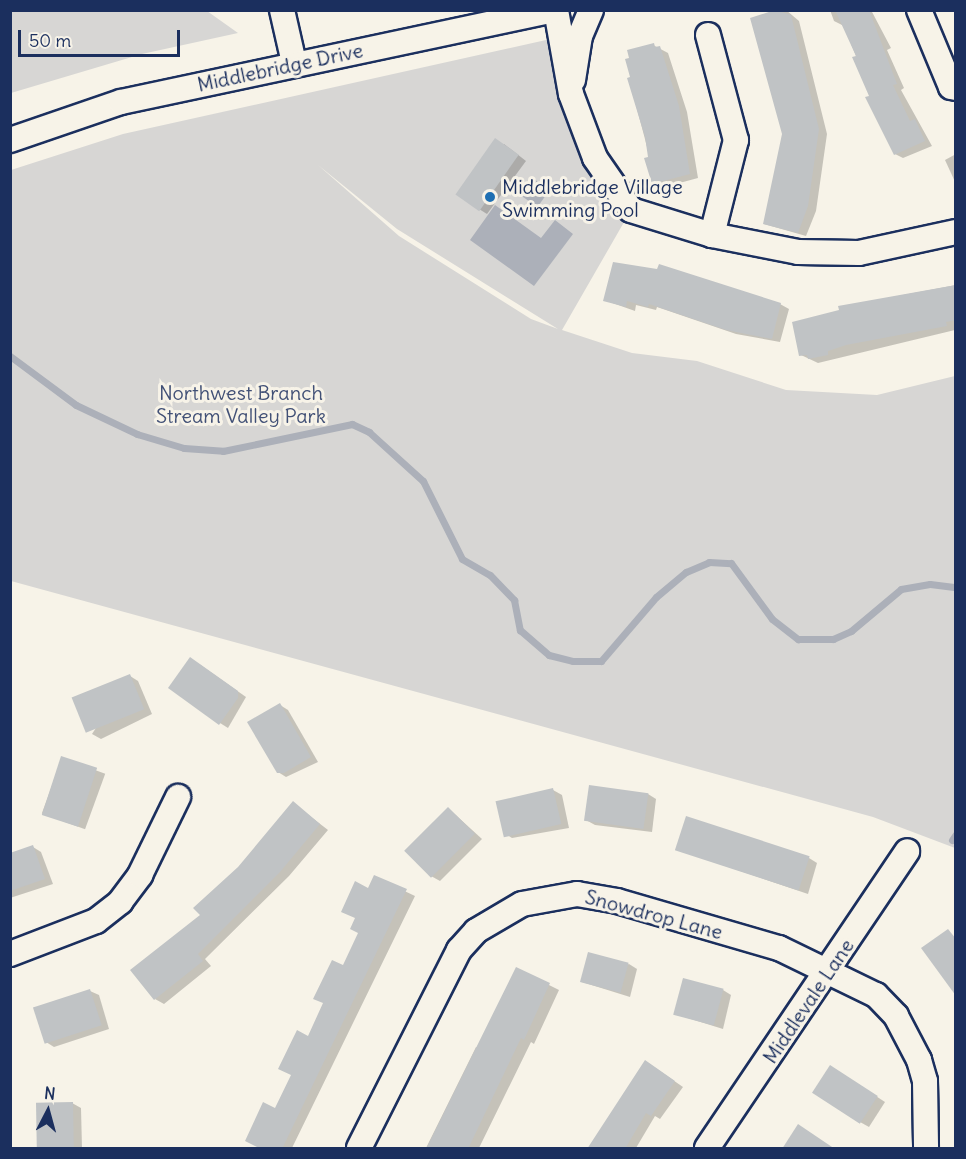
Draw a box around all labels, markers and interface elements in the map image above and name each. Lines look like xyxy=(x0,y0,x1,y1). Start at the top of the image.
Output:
scale bar xyxy=(21,18,183,56)
text: 50 m xyxy=(29,29,71,52)
street label: Middlebridge Drive xyxy=(195,38,365,96)
place label: Middlebridge Village Swimming Pool xyxy=(502,174,683,221)
marker: Middlebridge Village Swimming Pool xyxy=(483,190,497,204)
park label: Northwest Branch Stream Valley Park xyxy=(156,381,326,428)
street label: Snowdrop Lane xyxy=(583,884,725,944)
street label: Middlevale Lane xyxy=(758,934,858,1068)
north arrow xyxy=(18,1081,78,1141)
text: N xyxy=(43,1083,56,1104)

